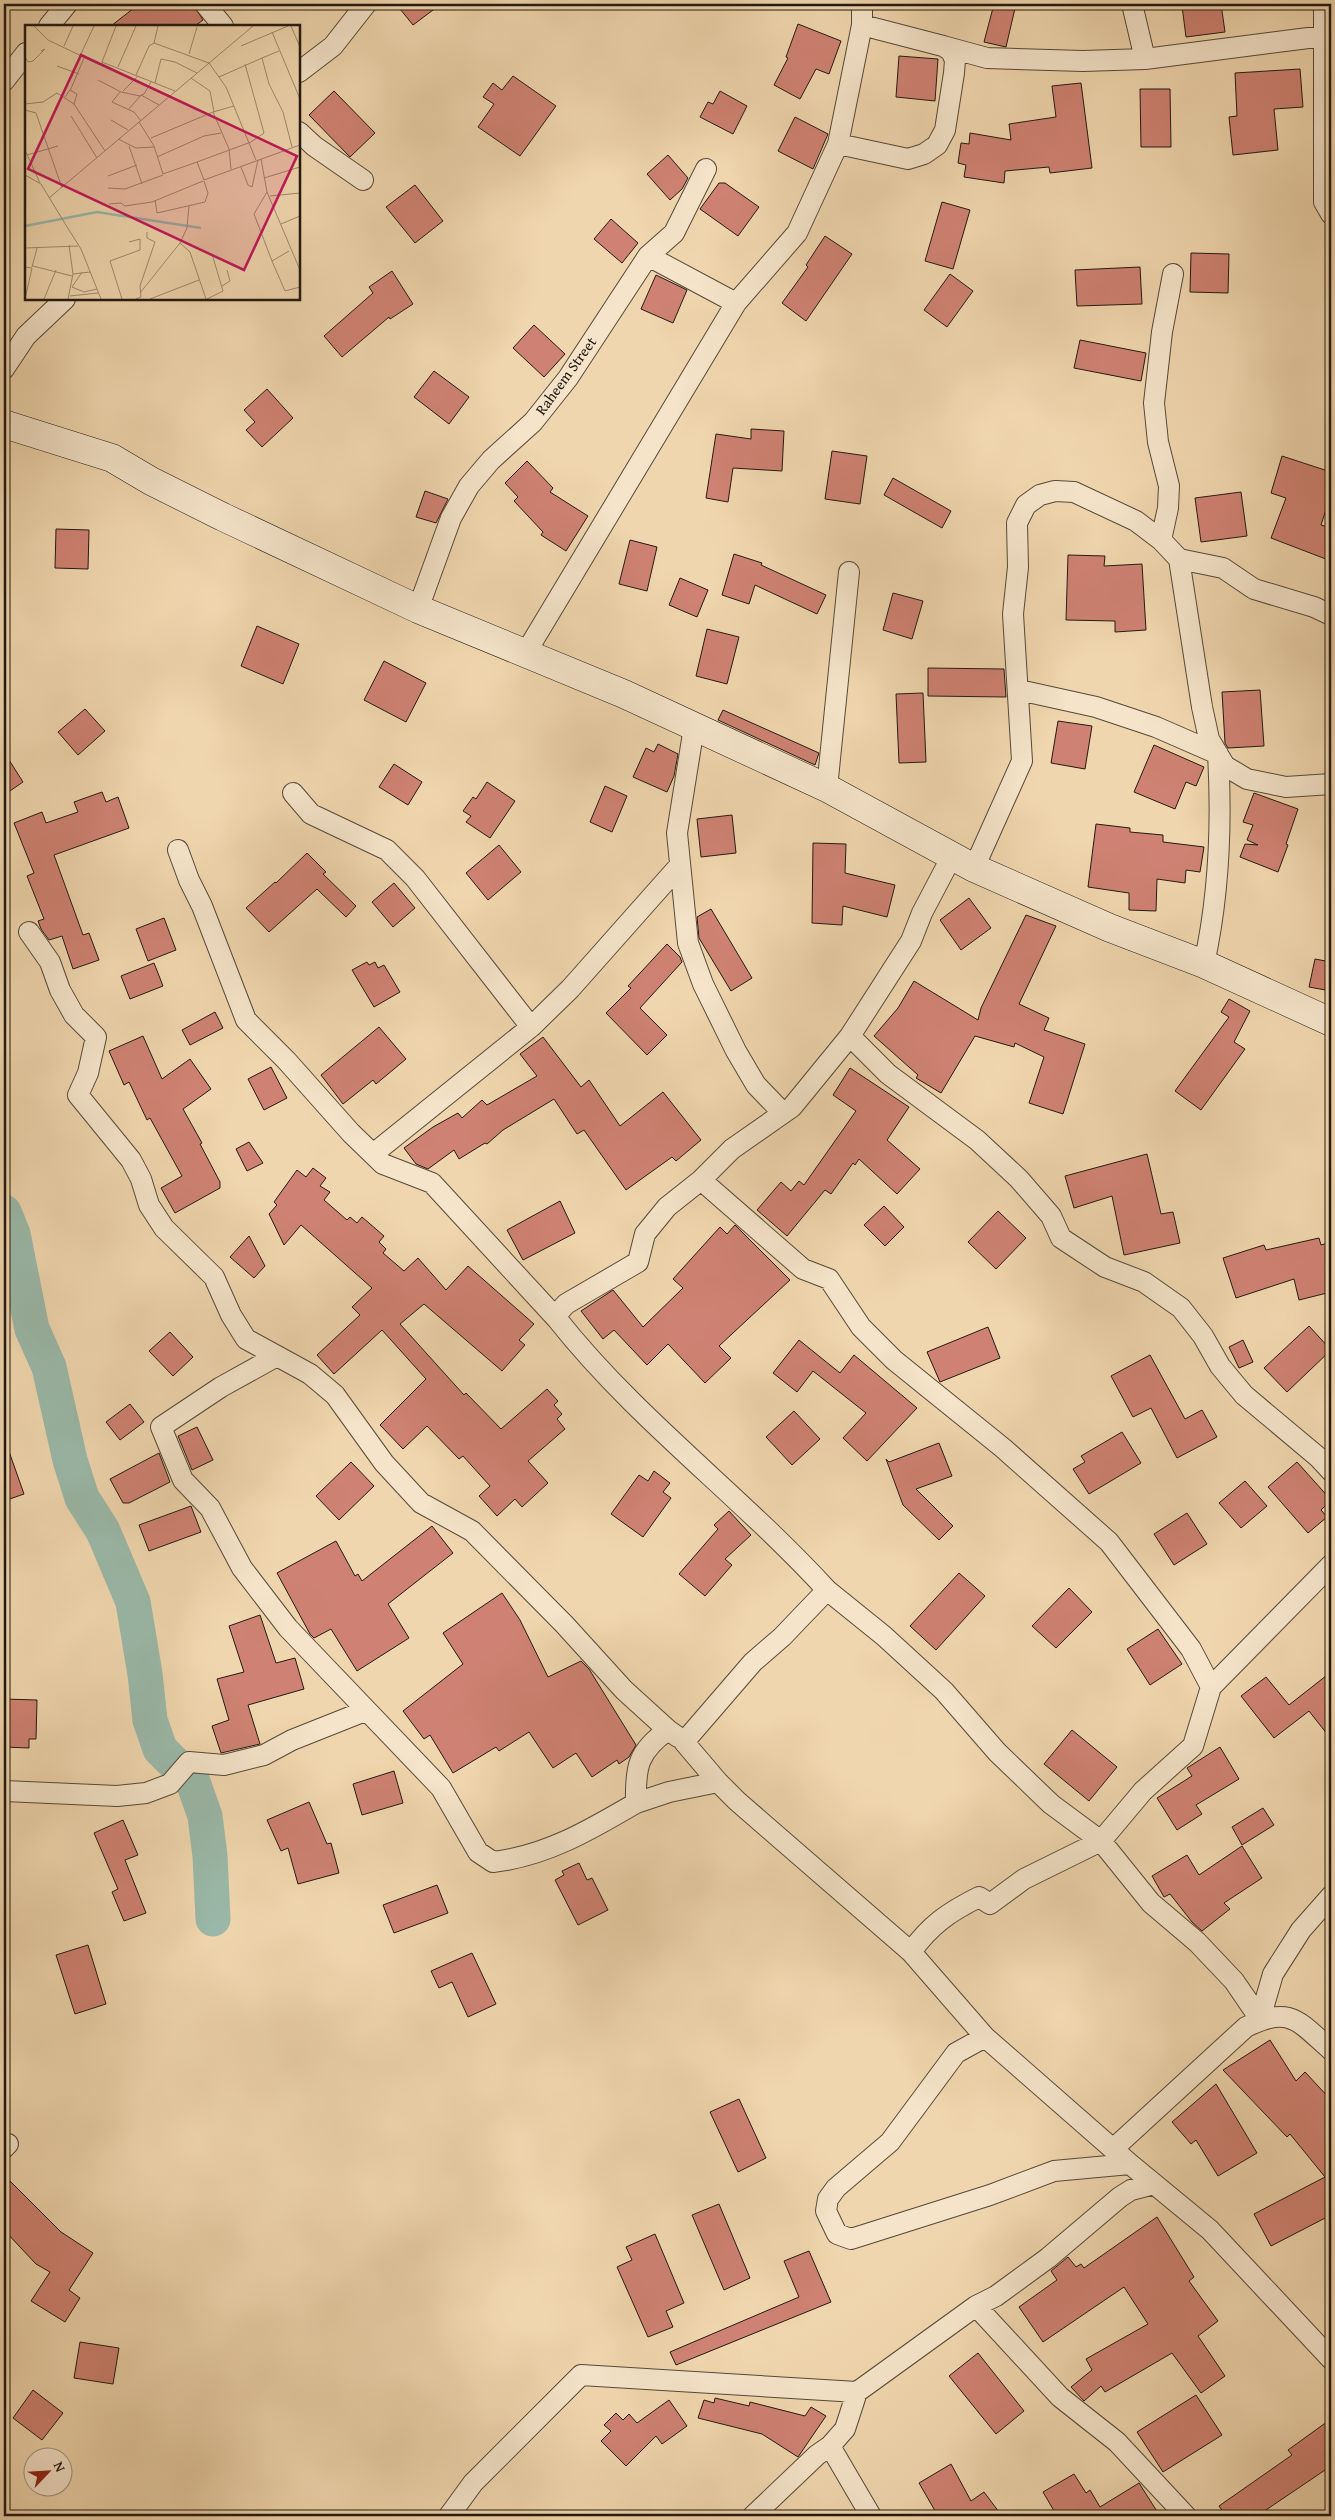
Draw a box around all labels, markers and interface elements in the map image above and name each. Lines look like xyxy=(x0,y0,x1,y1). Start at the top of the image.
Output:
inset map xyxy=(25,25,300,300)
street label: Raheem Street xyxy=(530,332,601,419)
north arrow xyxy=(22,2448,72,2498)
text: N xyxy=(49,2458,71,2476)

